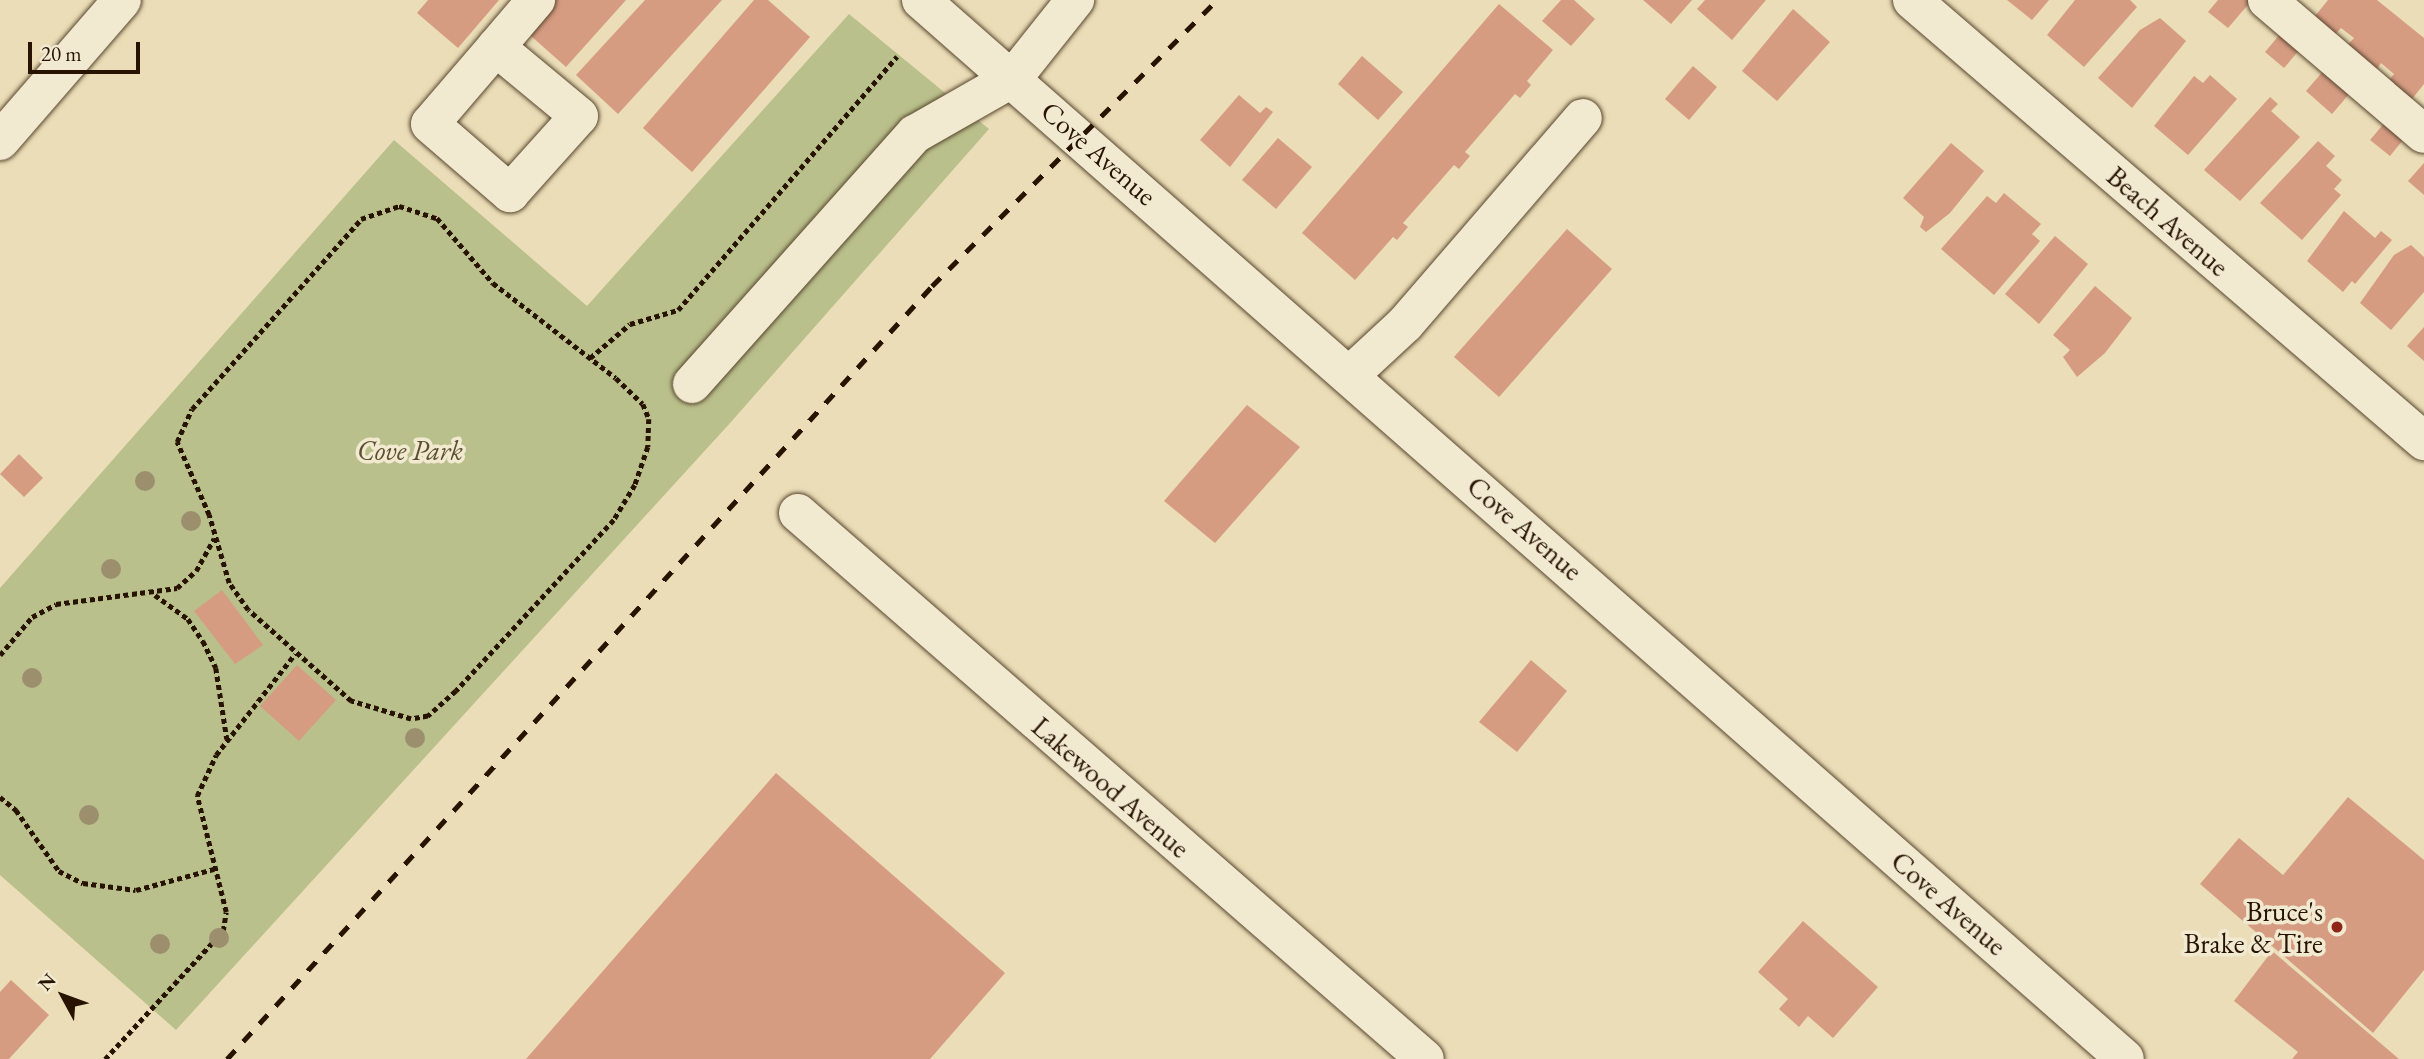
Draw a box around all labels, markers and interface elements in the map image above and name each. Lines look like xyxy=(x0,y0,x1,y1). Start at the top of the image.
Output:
scale bar xyxy=(32,28,144,72)
text: 20 m xyxy=(41,40,82,67)
street label: Cove Avenue xyxy=(1034,94,1164,212)
street label: Beach Avenue xyxy=(2100,159,2236,283)
park label: Cove Park xyxy=(357,433,463,467)
street label: Cove Avenue xyxy=(1460,469,1590,587)
street label: Lakewood Avenue xyxy=(1025,709,1197,865)
street label: Cove Avenue xyxy=(1884,844,2014,962)
place label: Bruce's Brake & Tire xyxy=(2184,894,2323,960)
marker: Bruce's Brake & Tire xyxy=(2329,919,2345,935)
north arrow xyxy=(28,961,98,1031)
text: N xyxy=(32,968,61,996)

